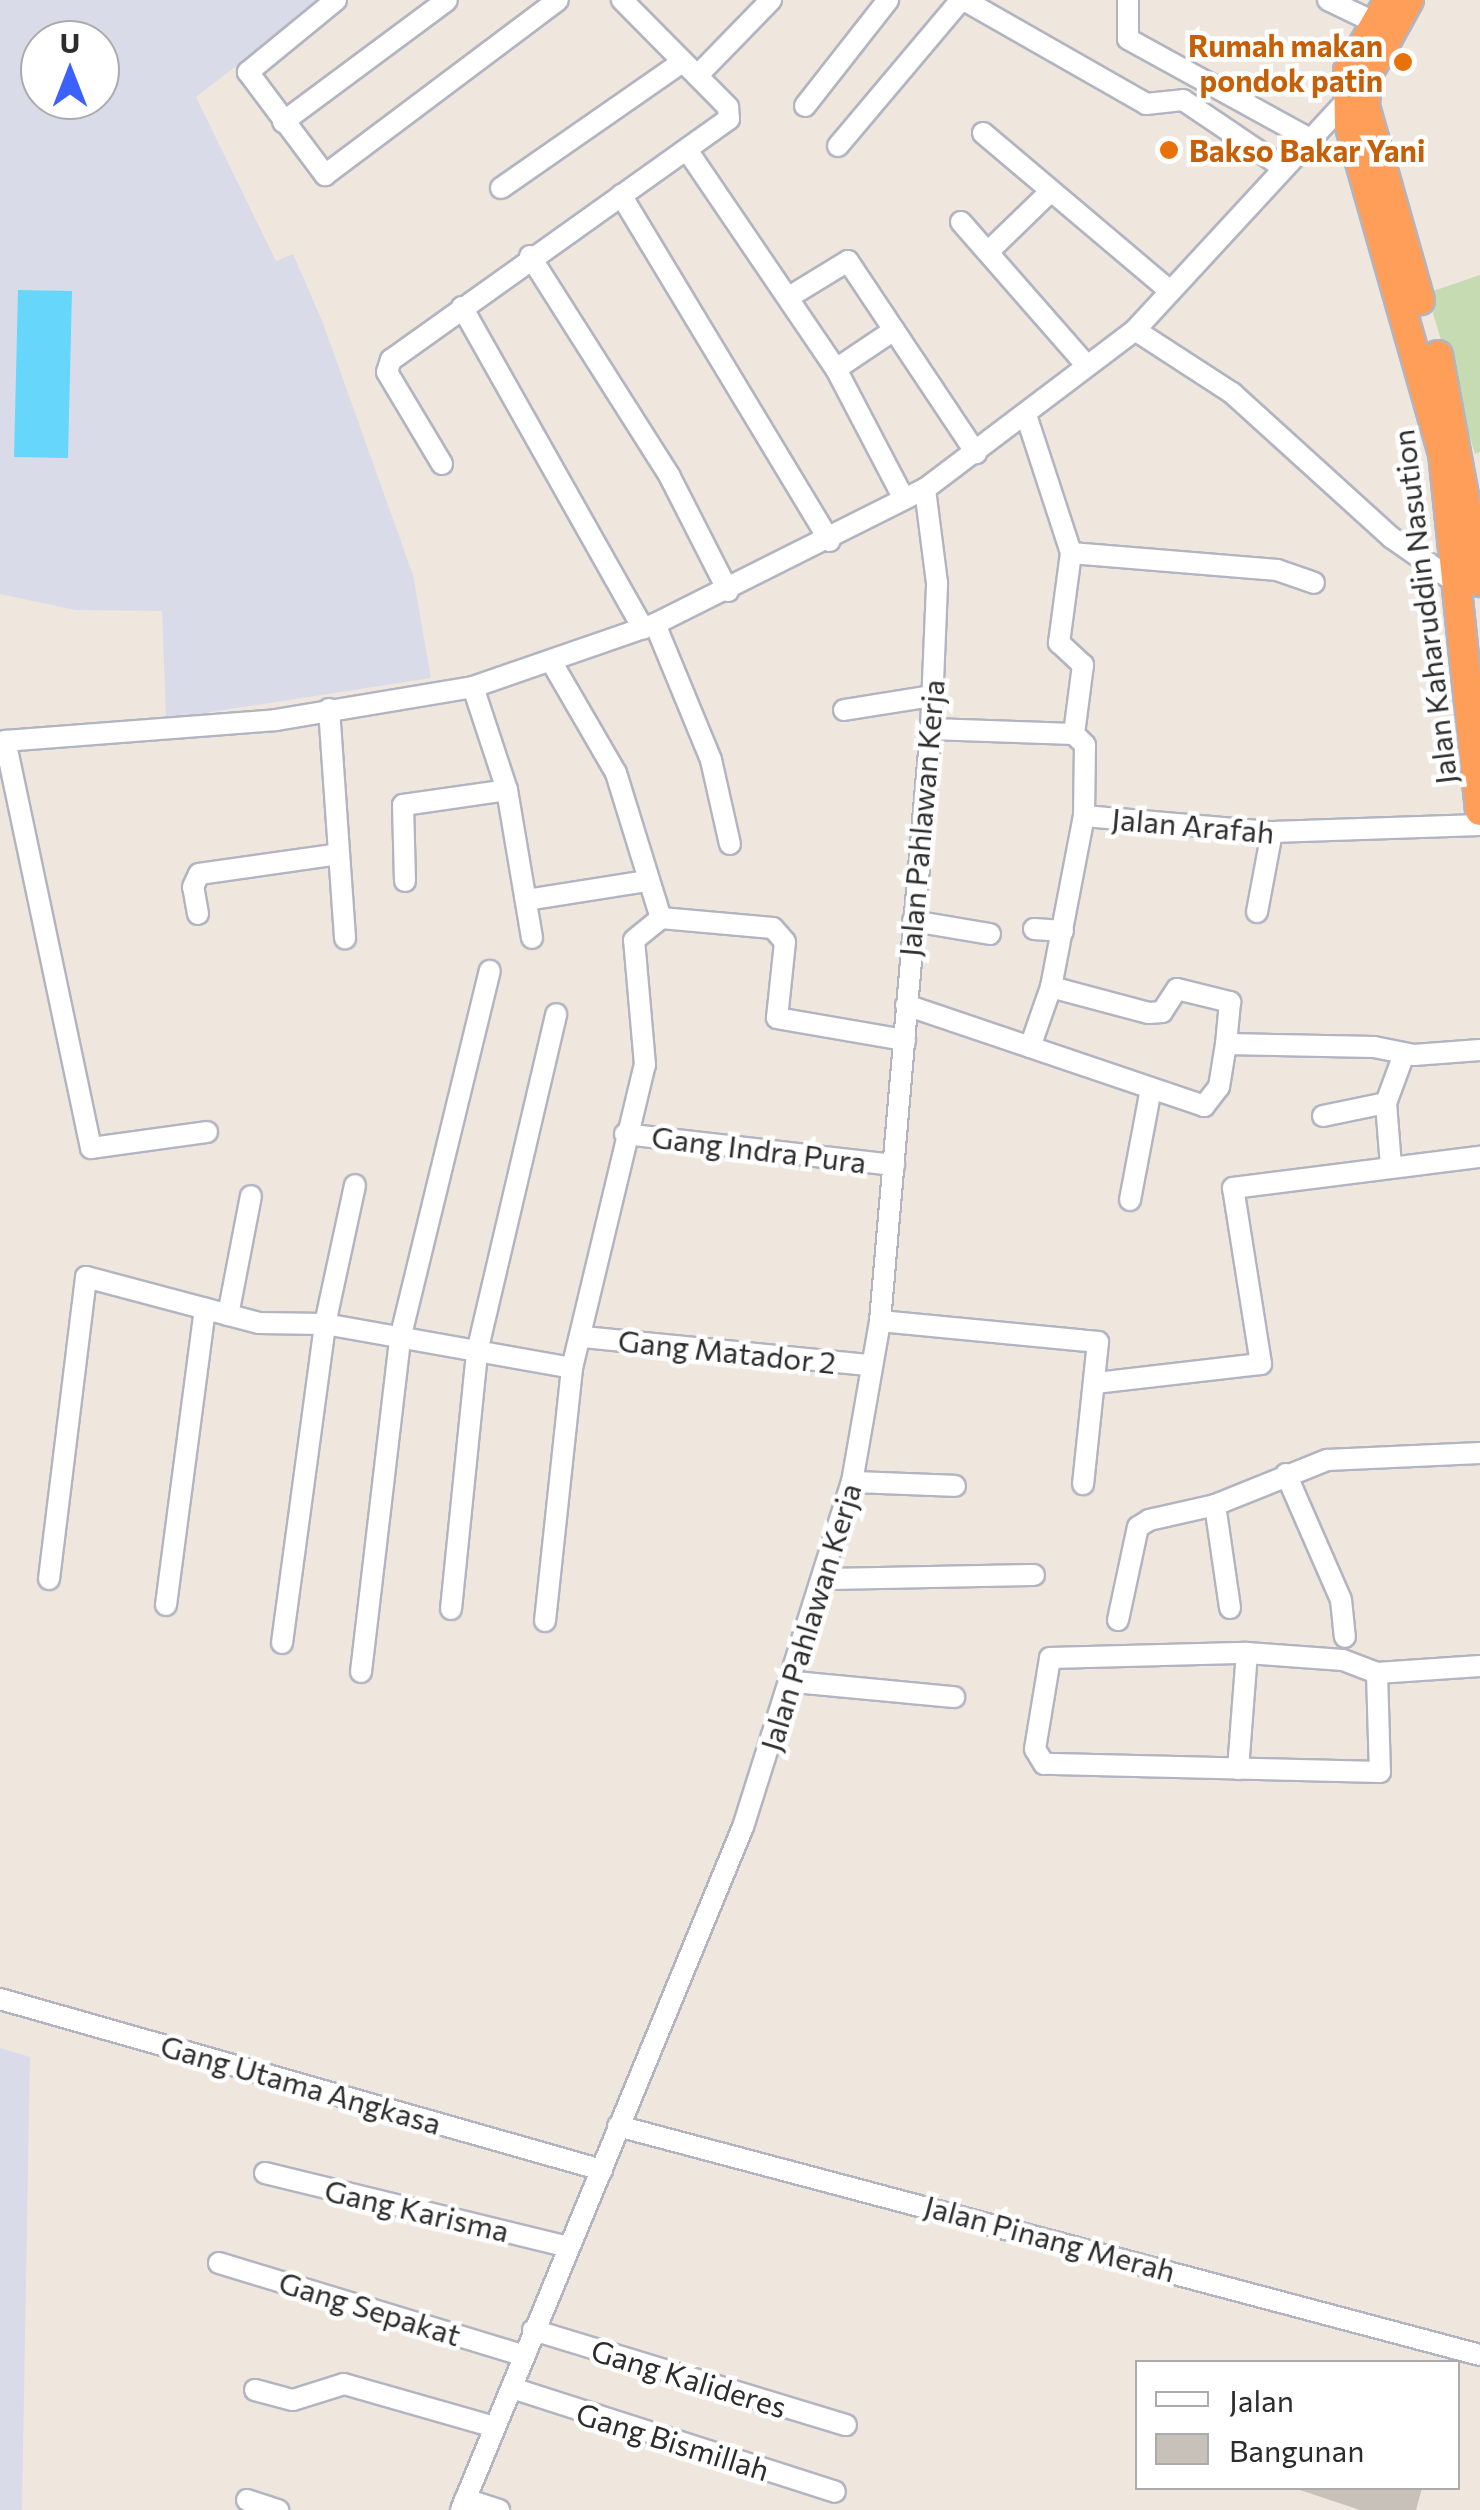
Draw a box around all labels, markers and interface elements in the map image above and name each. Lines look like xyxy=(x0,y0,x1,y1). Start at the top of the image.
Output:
north arrow xyxy=(20,20,120,120)
text: U xyxy=(60,25,80,59)
place label: Rumah makan pondok patin xyxy=(1188,27,1383,98)
marker: Rumah makan pondok patin xyxy=(1392,51,1414,73)
place label: Bakso Bakar Yani xyxy=(1189,132,1425,168)
marker: Bakso Bakar Yani xyxy=(1158,139,1180,161)
street label: Jalan Kaharuddin Nasution xyxy=(1384,428,1464,786)
street label: Jalan Pahlawan Kerja xyxy=(891,678,951,958)
street label: Jalan Arafah xyxy=(1110,800,1276,850)
street label: Gang Indra Pura xyxy=(650,1118,868,1180)
street label: Gang Matador 2 xyxy=(616,1322,838,1380)
street label: Jalan Pahlawan Kerja xyxy=(752,1479,868,1755)
street label: Gang Utama Angkasa xyxy=(157,2027,445,2141)
street label: Gang Karisma xyxy=(321,2171,513,2249)
street label: Jalan Pinang Merah xyxy=(921,2187,1179,2289)
street label: Gang Sepakat xyxy=(275,2263,465,2353)
street label: Gang Kalideres xyxy=(587,2331,791,2425)
legend xyxy=(1135,2360,1460,2490)
text: Jalan xyxy=(1229,2381,1294,2418)
street label: Gang Bismillah xyxy=(572,2395,774,2487)
text: Bangunan xyxy=(1229,2431,1364,2468)

